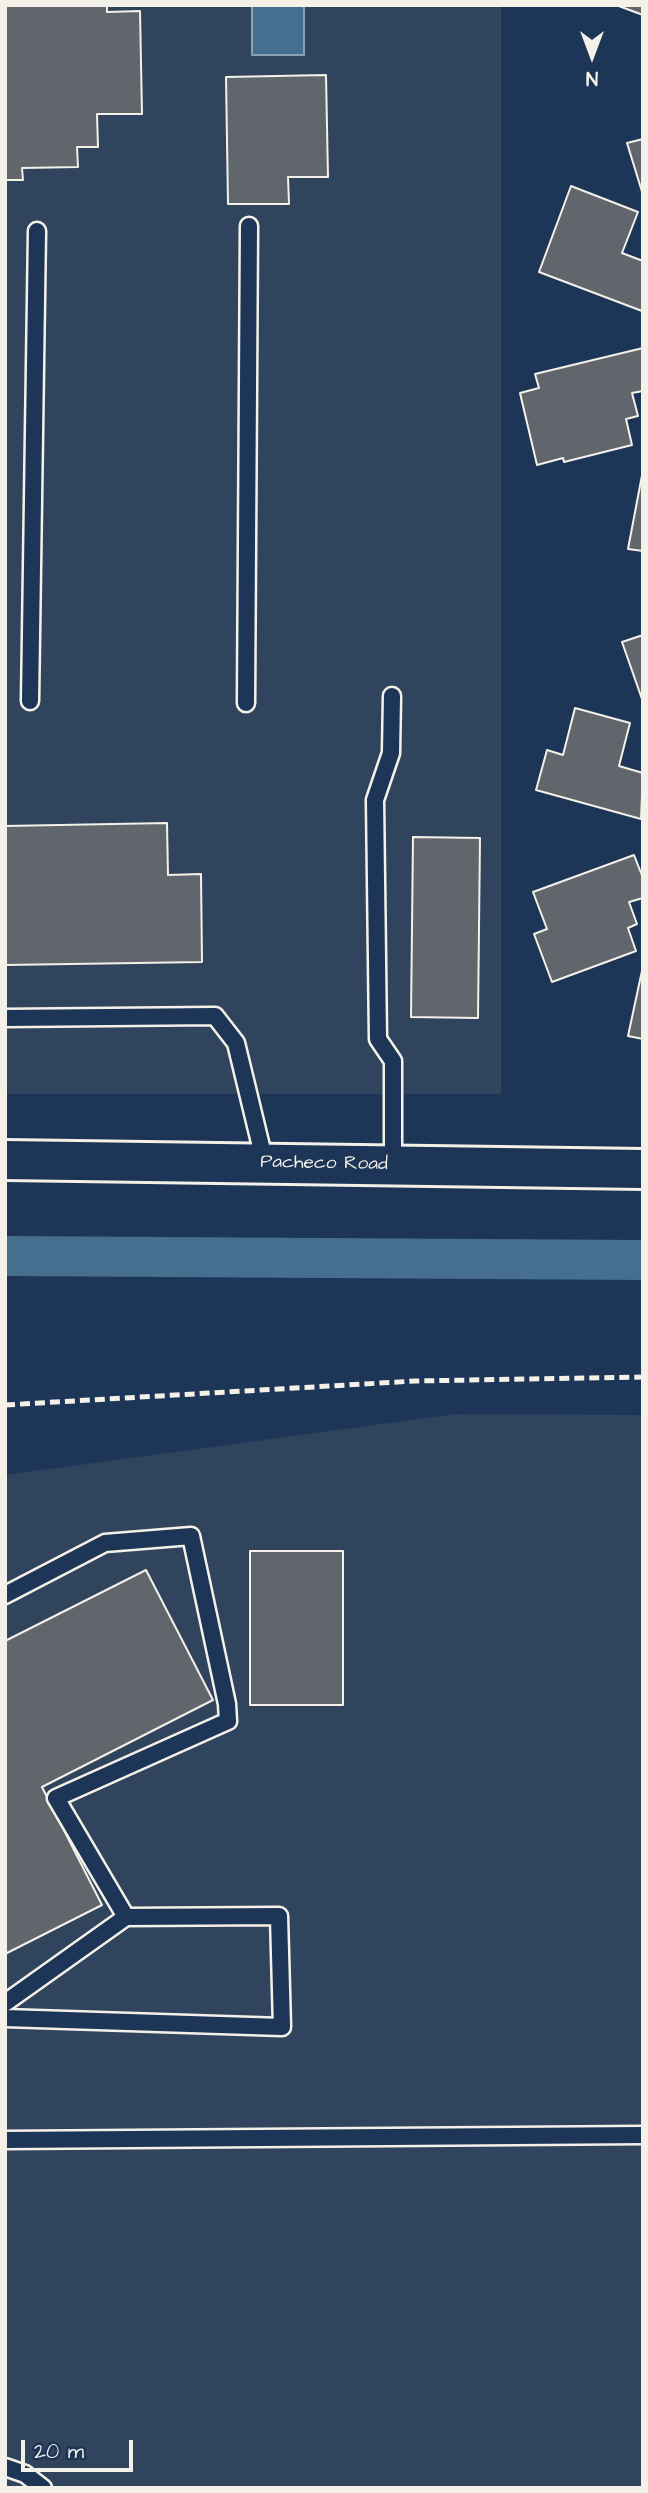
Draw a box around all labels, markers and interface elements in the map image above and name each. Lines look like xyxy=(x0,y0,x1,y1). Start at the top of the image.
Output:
north arrow xyxy=(557,21,627,91)
text: N xyxy=(586,64,598,91)
street label: Pacheco Road xyxy=(260,1151,388,1177)
scale bar xyxy=(24,2426,136,2470)
text: 20 m xyxy=(34,2437,84,2466)

